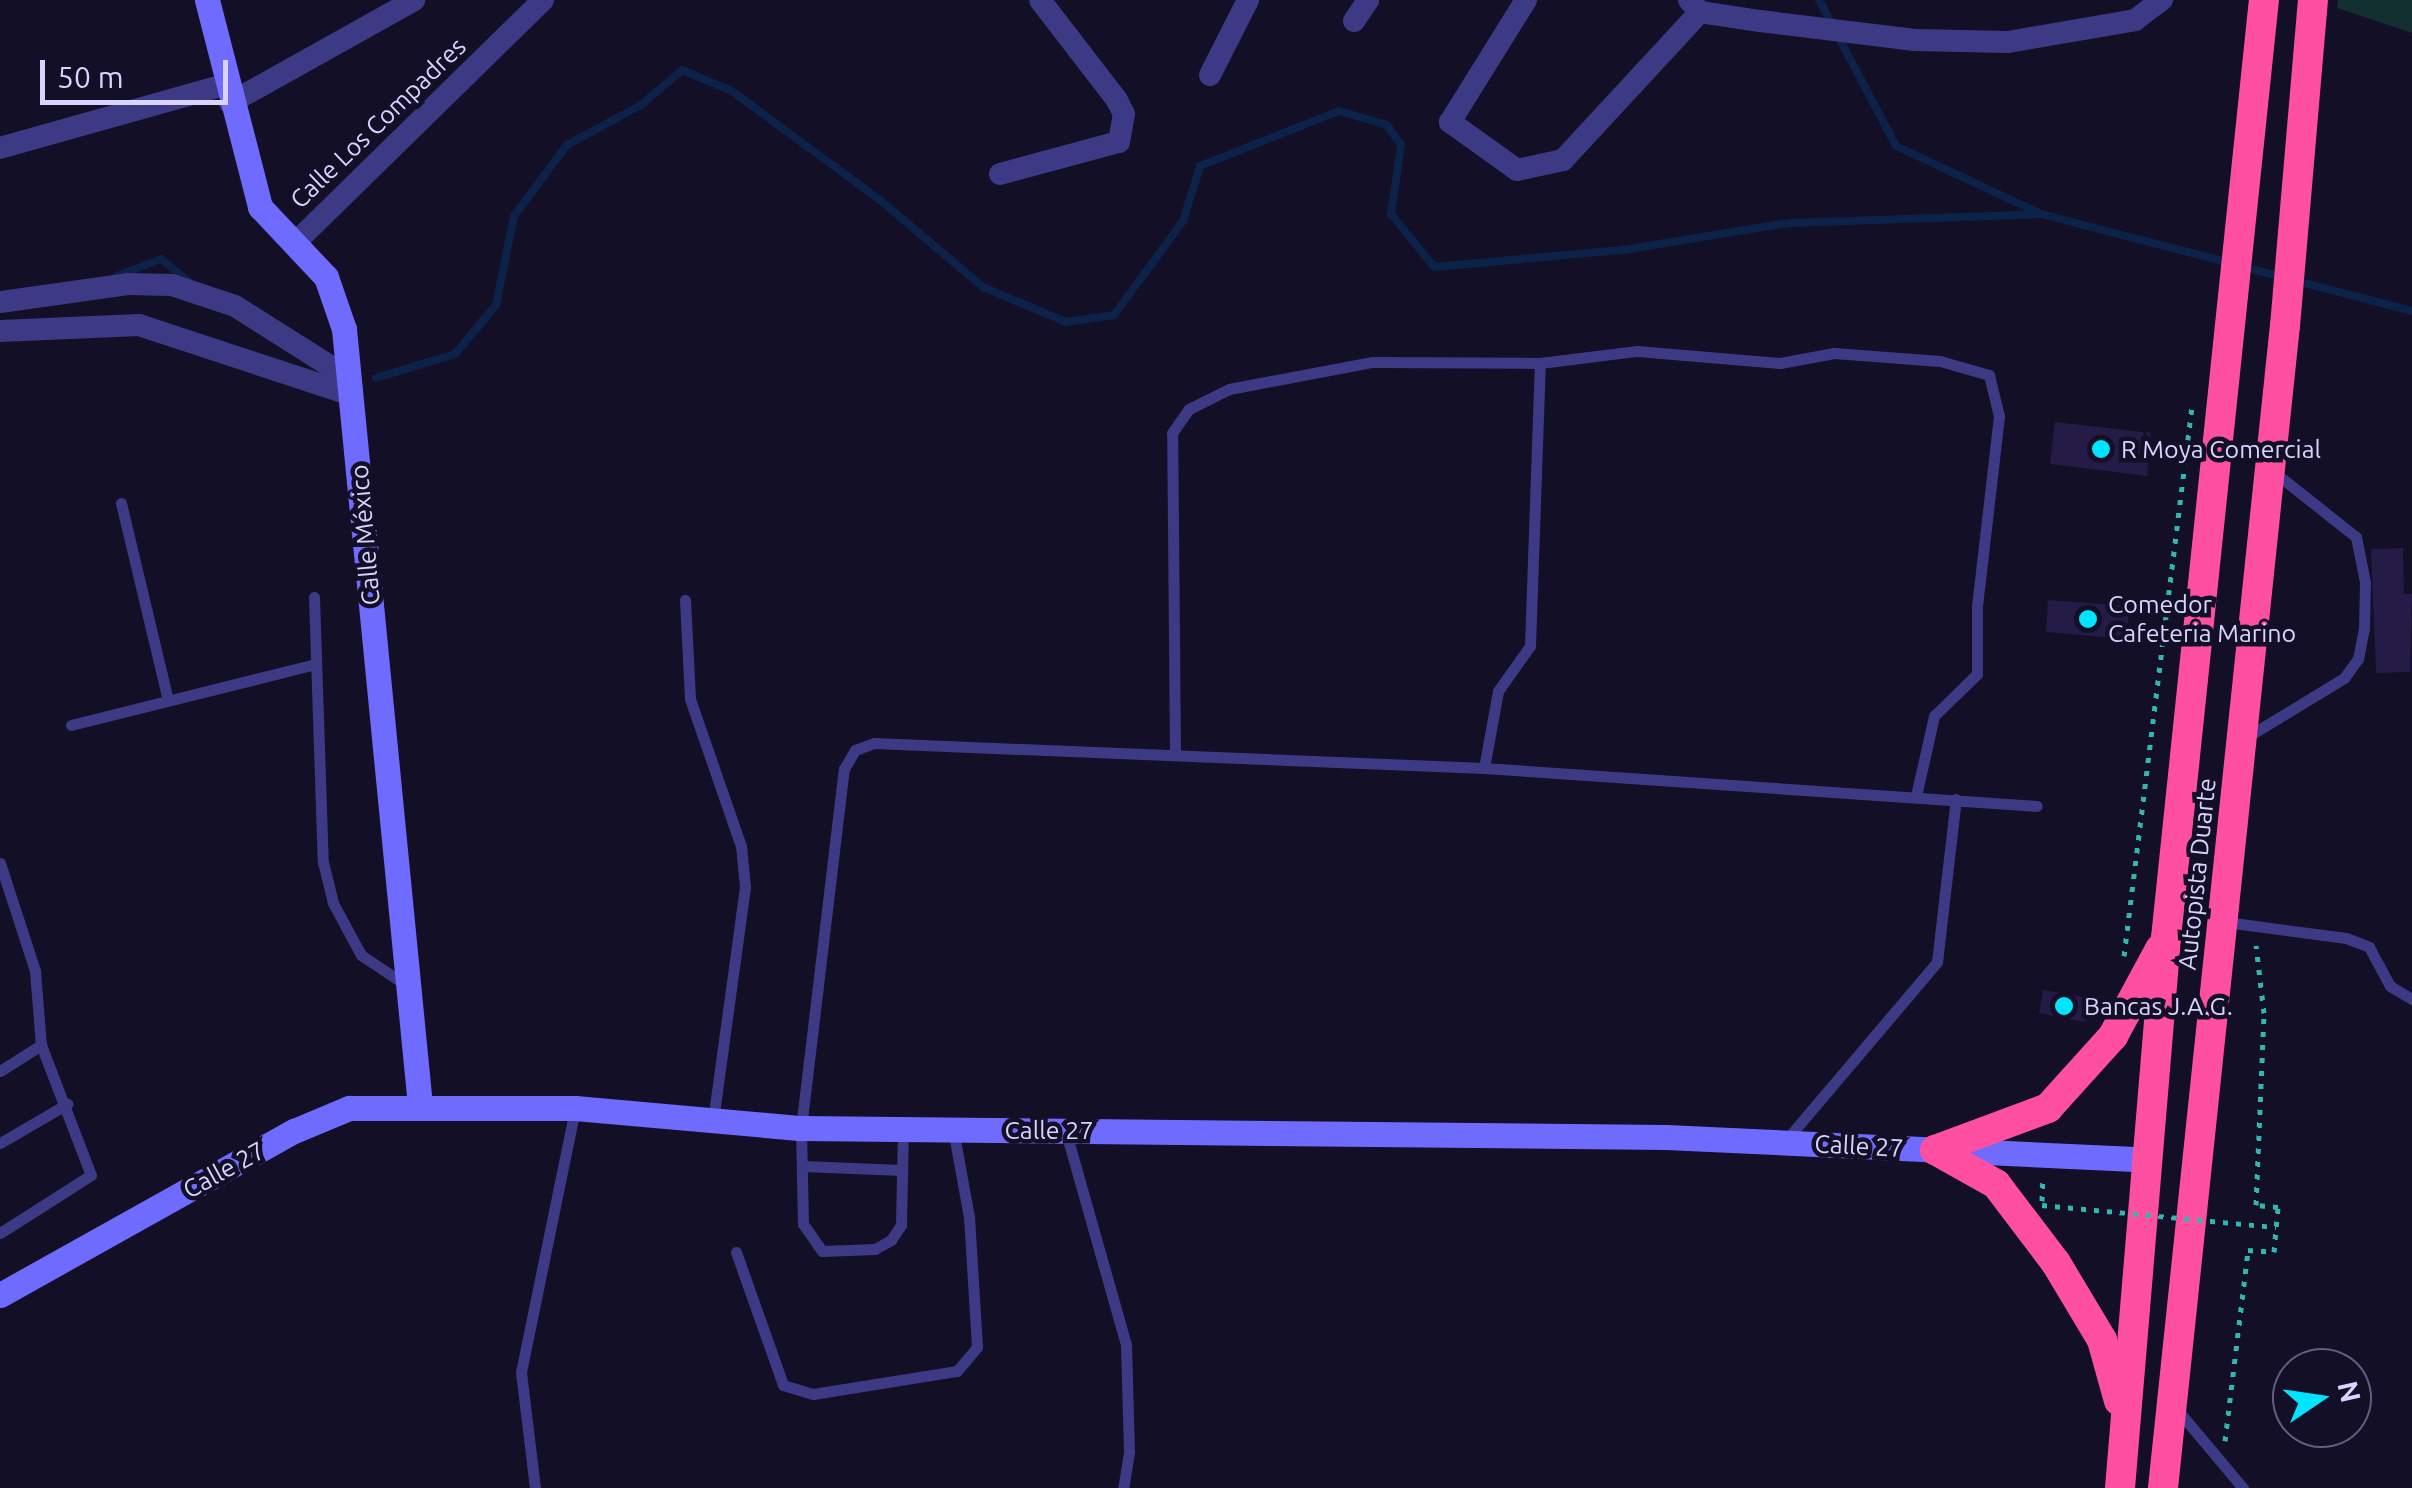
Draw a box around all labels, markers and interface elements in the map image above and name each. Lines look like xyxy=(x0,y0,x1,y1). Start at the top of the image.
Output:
street label: Calle Los Compadres xyxy=(284,31,472,215)
scale bar xyxy=(45,40,232,102)
text: 50 m xyxy=(57,60,124,94)
place label: R Moya Comercial xyxy=(2121,434,2321,464)
marker: R Moya Comercial xyxy=(2090,438,2112,460)
street label: Calle México xyxy=(344,463,386,607)
place label: Comedor Cafeteria Marino xyxy=(2108,590,2296,649)
marker: Comedor Cafeteria Marino xyxy=(2077,608,2099,630)
street label: Autopista Duarte xyxy=(2172,777,2222,971)
place label: Bancas J.A.G. xyxy=(2084,991,2233,1021)
marker: Bancas J.A.G. xyxy=(2053,995,2075,1017)
street label: Calle 27 xyxy=(1004,1115,1094,1145)
street label: Calle 27 xyxy=(1814,1129,1904,1163)
street label: Calle 27 xyxy=(178,1135,270,1205)
north arrow xyxy=(2272,1348,2372,1448)
text: N xyxy=(2332,1378,2367,1405)

